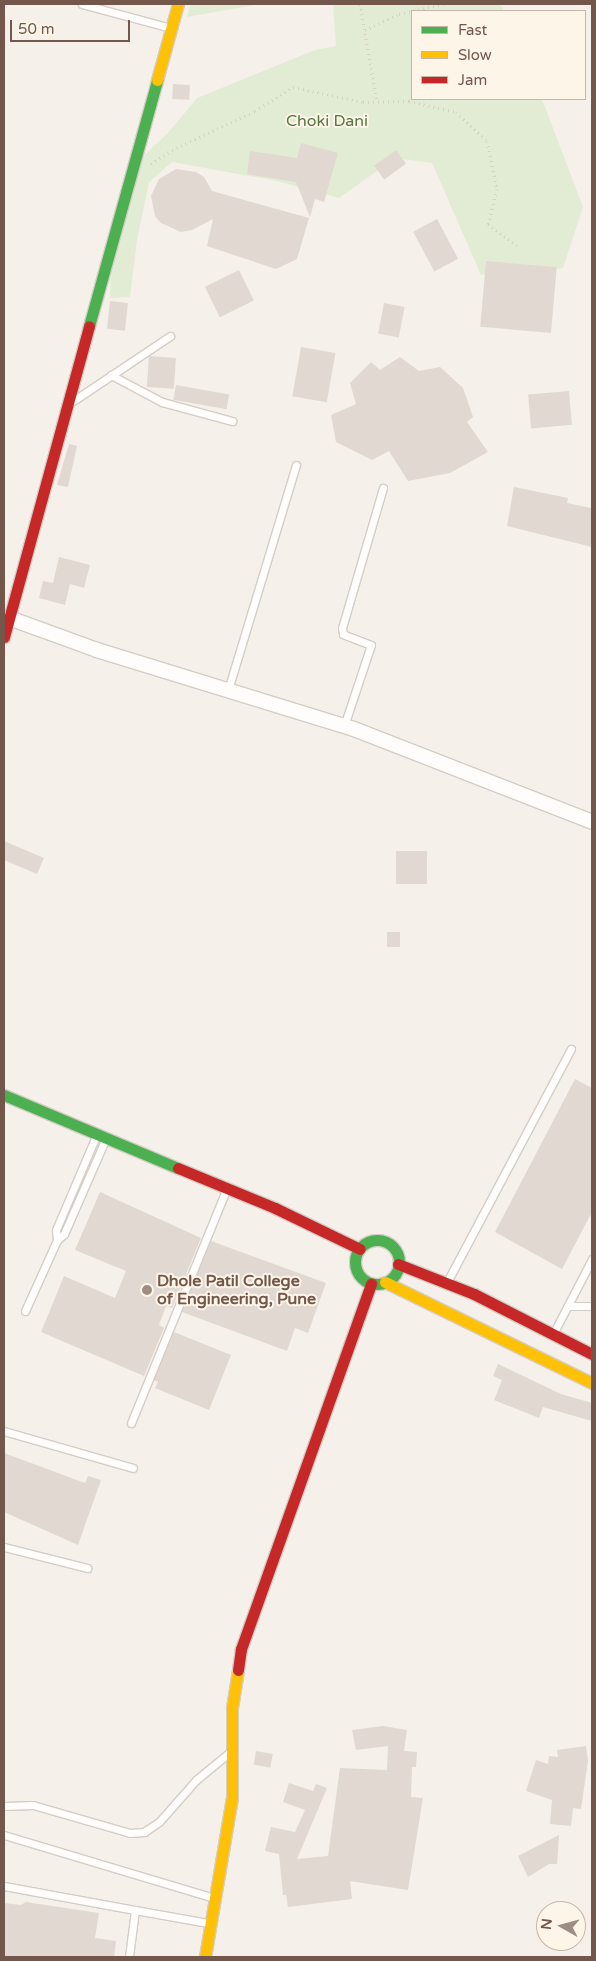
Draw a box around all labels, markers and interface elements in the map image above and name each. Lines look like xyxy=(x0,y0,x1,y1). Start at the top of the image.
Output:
scale bar xyxy=(12,10,132,42)
legend xyxy=(411,10,586,100)
text: 50 m xyxy=(18,20,55,38)
text: Fast xyxy=(458,21,487,39)
text: Slow xyxy=(458,46,492,64)
text: Jam xyxy=(458,71,487,89)
park label: Choki Dani xyxy=(286,111,368,131)
place label: Dhole Patil College of Engineering, Pune xyxy=(157,1271,316,1309)
marker: Dhole Patil College of Engineering, Pune xyxy=(141,1284,153,1296)
north arrow xyxy=(536,1901,586,1951)
text: N xyxy=(537,1918,556,1931)

